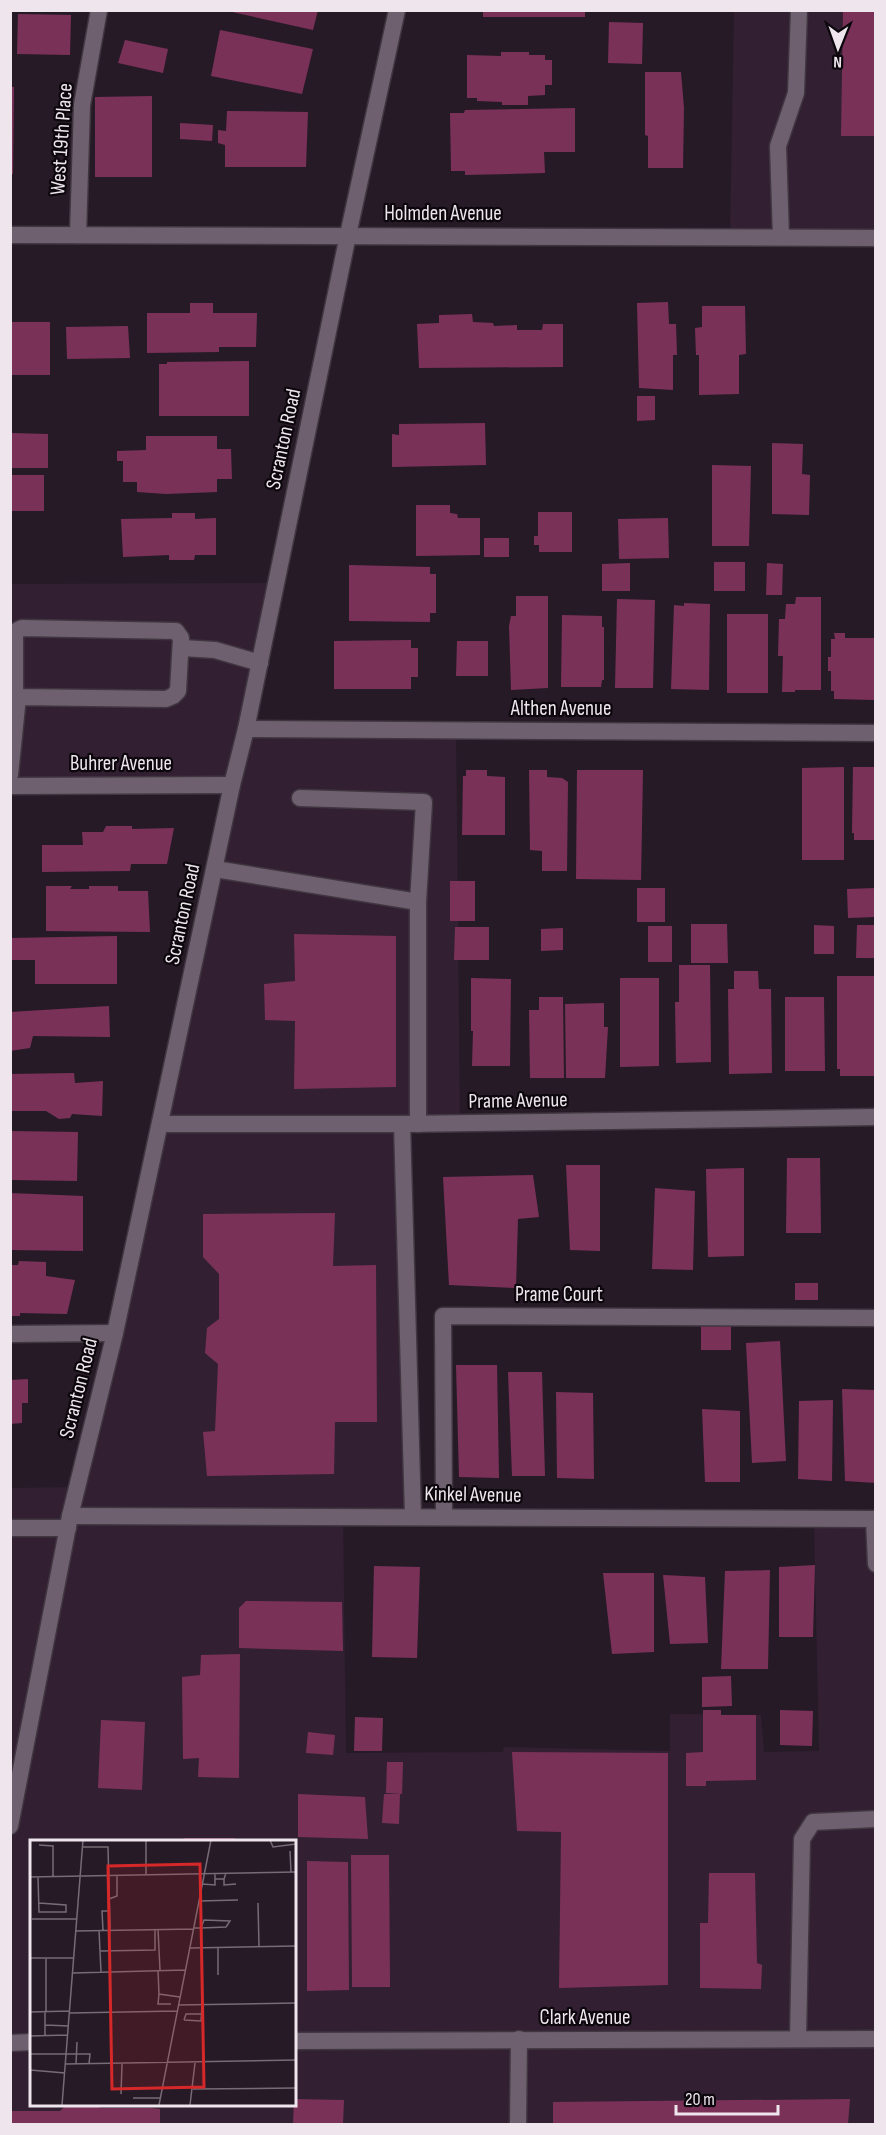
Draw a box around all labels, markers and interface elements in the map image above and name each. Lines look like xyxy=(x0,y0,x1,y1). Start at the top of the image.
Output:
north arrow xyxy=(808,18,868,78)
text: N xyxy=(833,52,842,71)
street label: West 19th Place xyxy=(45,82,78,196)
street label: Holmden Avenue xyxy=(384,201,502,226)
street label: Scranton Road xyxy=(261,386,306,492)
street label: Althen Avenue xyxy=(510,696,611,721)
street label: Buhrer Avenue xyxy=(70,751,172,776)
street label: Scranton Road xyxy=(160,861,205,967)
street label: Prame Avenue xyxy=(468,1087,568,1114)
street label: Prame Court xyxy=(515,1282,603,1307)
street label: Scranton Road xyxy=(54,1335,103,1441)
street label: Kinkel Avenue xyxy=(424,1481,522,1508)
inset map xyxy=(30,1840,296,2105)
street label: Clark Avenue xyxy=(540,2005,630,2030)
scale bar xyxy=(676,2078,778,2116)
text: 20 m xyxy=(685,2089,715,2110)

